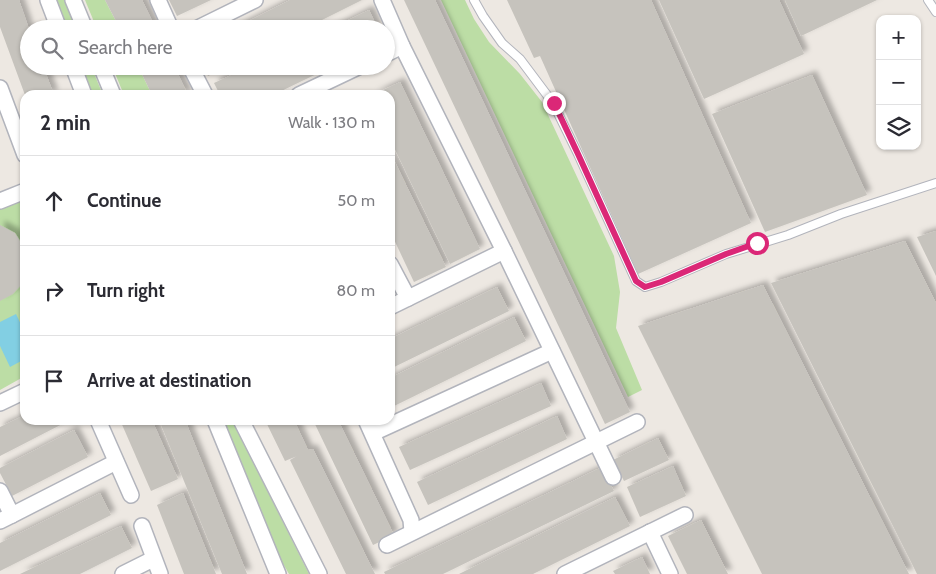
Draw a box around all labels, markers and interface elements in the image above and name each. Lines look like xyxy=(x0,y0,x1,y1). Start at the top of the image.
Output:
map controls xyxy=(876,15,921,150)
button: + xyxy=(876,15,921,60)
search box xyxy=(20,20,395,75)
icon: search xyxy=(38,34,66,62)
text: Search here xyxy=(78,36,172,59)
button: − xyxy=(876,60,921,105)
route end xyxy=(543,92,566,115)
button: layers xyxy=(876,105,921,150)
text: 2 min xyxy=(40,110,91,135)
text: Walk · 130 m xyxy=(288,113,375,132)
icon: ahead xyxy=(40,187,68,215)
text: Continue xyxy=(87,189,161,212)
text: 50 m xyxy=(338,191,375,210)
route start xyxy=(746,232,769,255)
icon: right xyxy=(40,277,68,305)
text: Turn right xyxy=(87,279,165,302)
text: 80 m xyxy=(337,281,375,300)
icon: arrive xyxy=(40,367,68,395)
text: Arrive at destination xyxy=(87,369,251,392)

